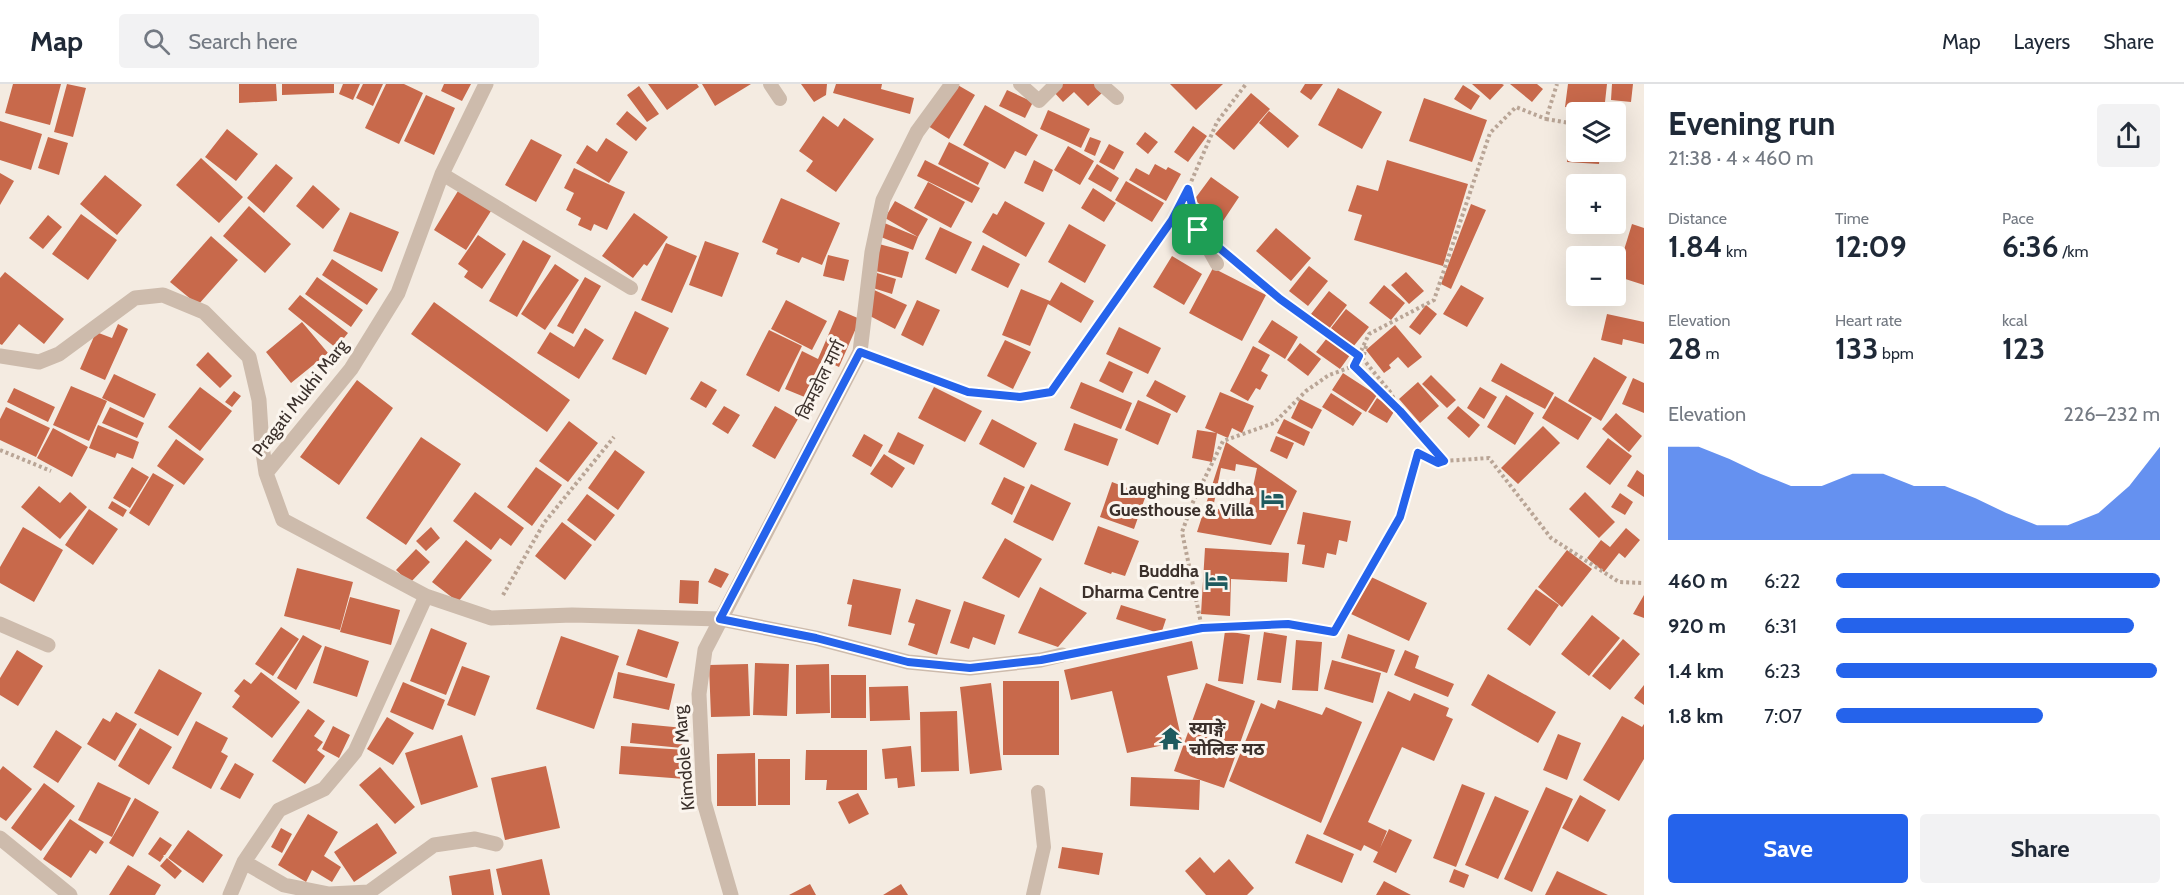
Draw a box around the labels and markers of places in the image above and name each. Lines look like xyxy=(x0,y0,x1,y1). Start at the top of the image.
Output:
pin xyxy=(1172,204,1223,255)
place label: Laughing Buddha Guesthouse & Villa xyxy=(1109,478,1254,521)
hotel icon: Laughing Buddha Guesthouse & Villa xyxy=(1259,486,1285,512)
place label: Buddha Dharma Centre xyxy=(1082,560,1199,603)
hotel icon: Buddha Dharma Centre xyxy=(1204,568,1230,594)
place label: स्याङ्गे चोलिङ मठ xyxy=(1189,717,1265,760)
temple icon: स्याङ्गे चोलिङ मठ xyxy=(1158,725,1184,751)

